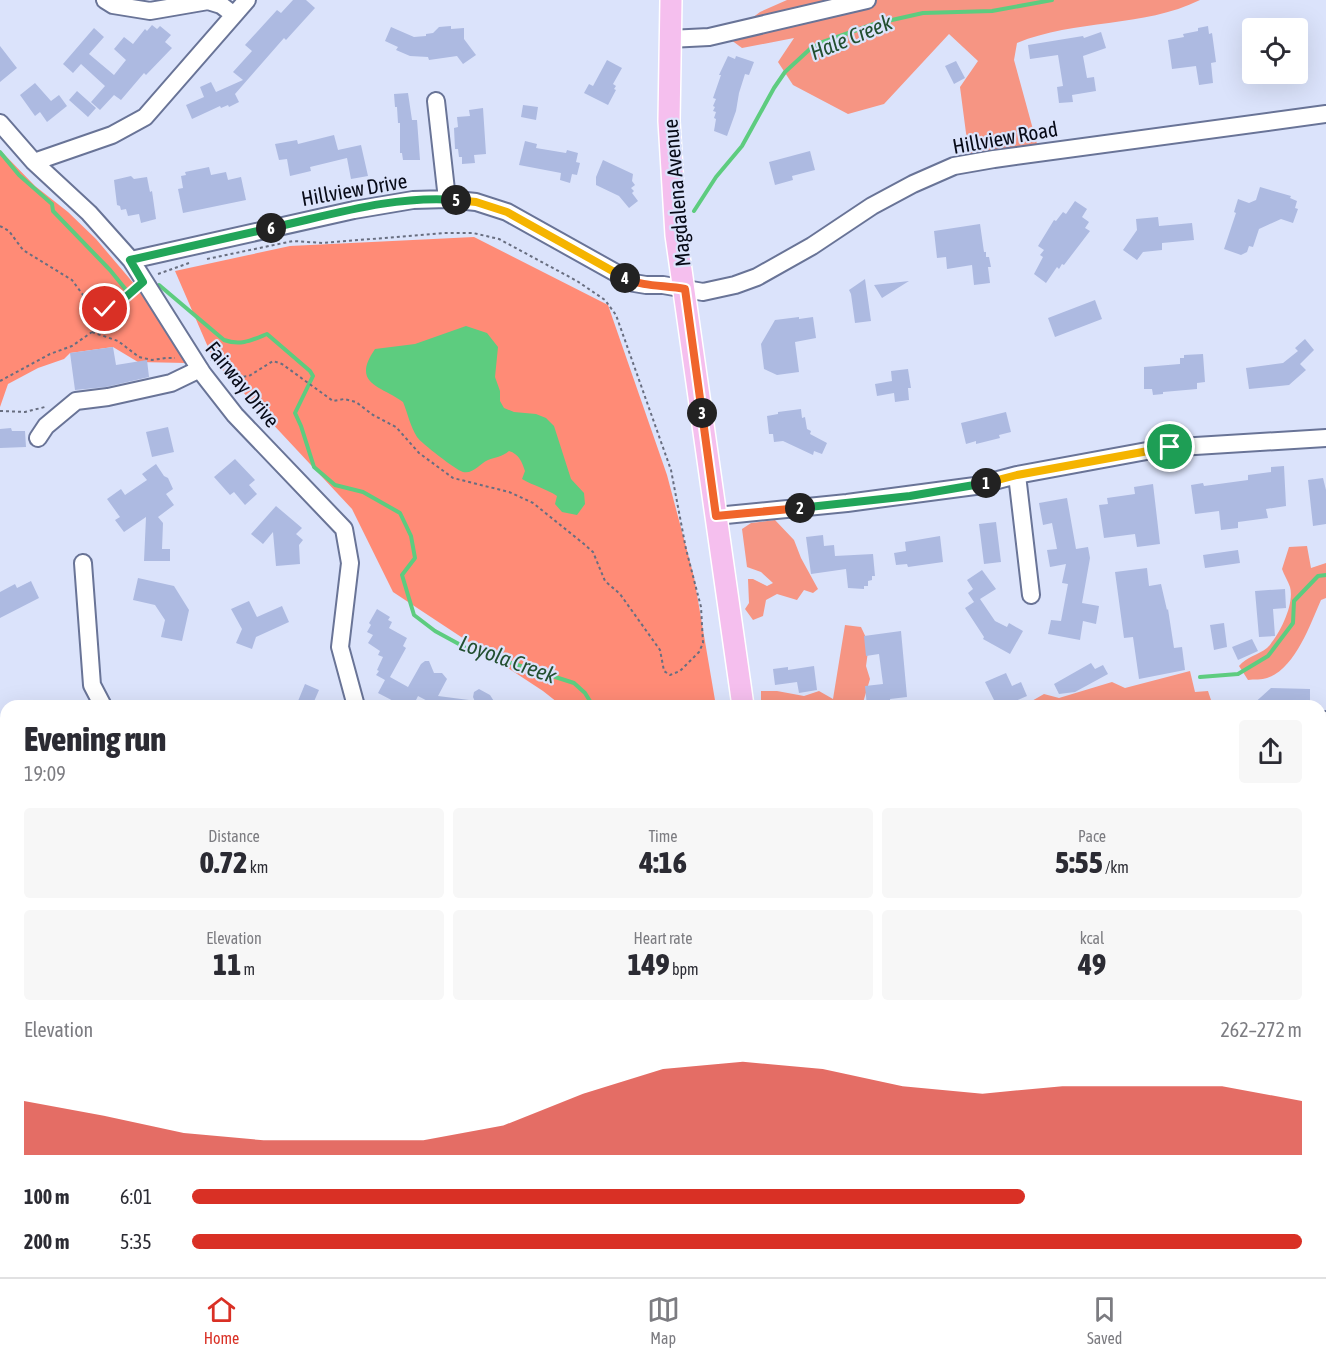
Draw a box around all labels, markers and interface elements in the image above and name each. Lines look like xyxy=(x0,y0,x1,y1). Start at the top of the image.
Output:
water label: Hale Creek xyxy=(806,9,896,65)
map controls xyxy=(1242,18,1308,84)
button: locate xyxy=(1242,18,1308,84)
street label: Hillview Road xyxy=(951,116,1059,158)
street label: Magdalena Avenue xyxy=(658,118,694,268)
street label: Hillview Drive xyxy=(299,168,409,210)
pin: 5 xyxy=(441,185,471,215)
text: 5 xyxy=(452,191,460,209)
pin: 6 xyxy=(256,213,286,243)
text: 6 xyxy=(267,219,275,237)
pin: 4 xyxy=(610,263,640,293)
text: 4 xyxy=(621,269,629,287)
pin xyxy=(79,283,130,334)
icon: check xyxy=(88,292,121,325)
street label: Fairway Drive xyxy=(201,336,285,432)
pin: 3 xyxy=(687,398,717,428)
text: 3 xyxy=(698,404,706,422)
pin xyxy=(1144,421,1195,472)
icon: arrive xyxy=(1153,430,1186,463)
pin: 1 xyxy=(971,468,1001,498)
text: 1 xyxy=(982,474,990,492)
pin: 2 xyxy=(785,493,815,523)
text: 2 xyxy=(796,499,804,517)
water label: Loyola Creek xyxy=(456,629,560,689)
text: Evening run xyxy=(24,720,166,758)
button: share xyxy=(1239,720,1302,783)
text: 19:09 xyxy=(24,762,66,785)
text: Distance xyxy=(208,827,260,845)
text: Time xyxy=(648,827,678,845)
text: Pace xyxy=(1078,827,1106,845)
text: 0.72 xyxy=(200,845,247,879)
text: 4:16 xyxy=(639,845,687,879)
text: 5:55 xyxy=(1055,845,1103,879)
text: km xyxy=(247,858,268,876)
text: /km xyxy=(1103,858,1129,876)
text: Elevation xyxy=(206,929,262,947)
text: Heart rate xyxy=(634,929,692,947)
text: kcal xyxy=(1080,929,1104,947)
text: 11 xyxy=(213,947,241,981)
text: 149 xyxy=(627,947,670,981)
text: 49 xyxy=(1078,947,1106,981)
text: m xyxy=(241,960,255,978)
text: bpm xyxy=(670,960,699,978)
text: Elevation xyxy=(24,1018,93,1041)
text: 262–272 m xyxy=(1220,1018,1302,1041)
text: 100 m xyxy=(24,1185,69,1208)
text: 6:01 xyxy=(120,1185,152,1208)
text: 200 m xyxy=(24,1230,69,1253)
text: 5:35 xyxy=(120,1230,152,1253)
tab: Home xyxy=(204,1293,239,1347)
tab: Map xyxy=(647,1293,680,1347)
tab: Saved xyxy=(1087,1293,1122,1347)

